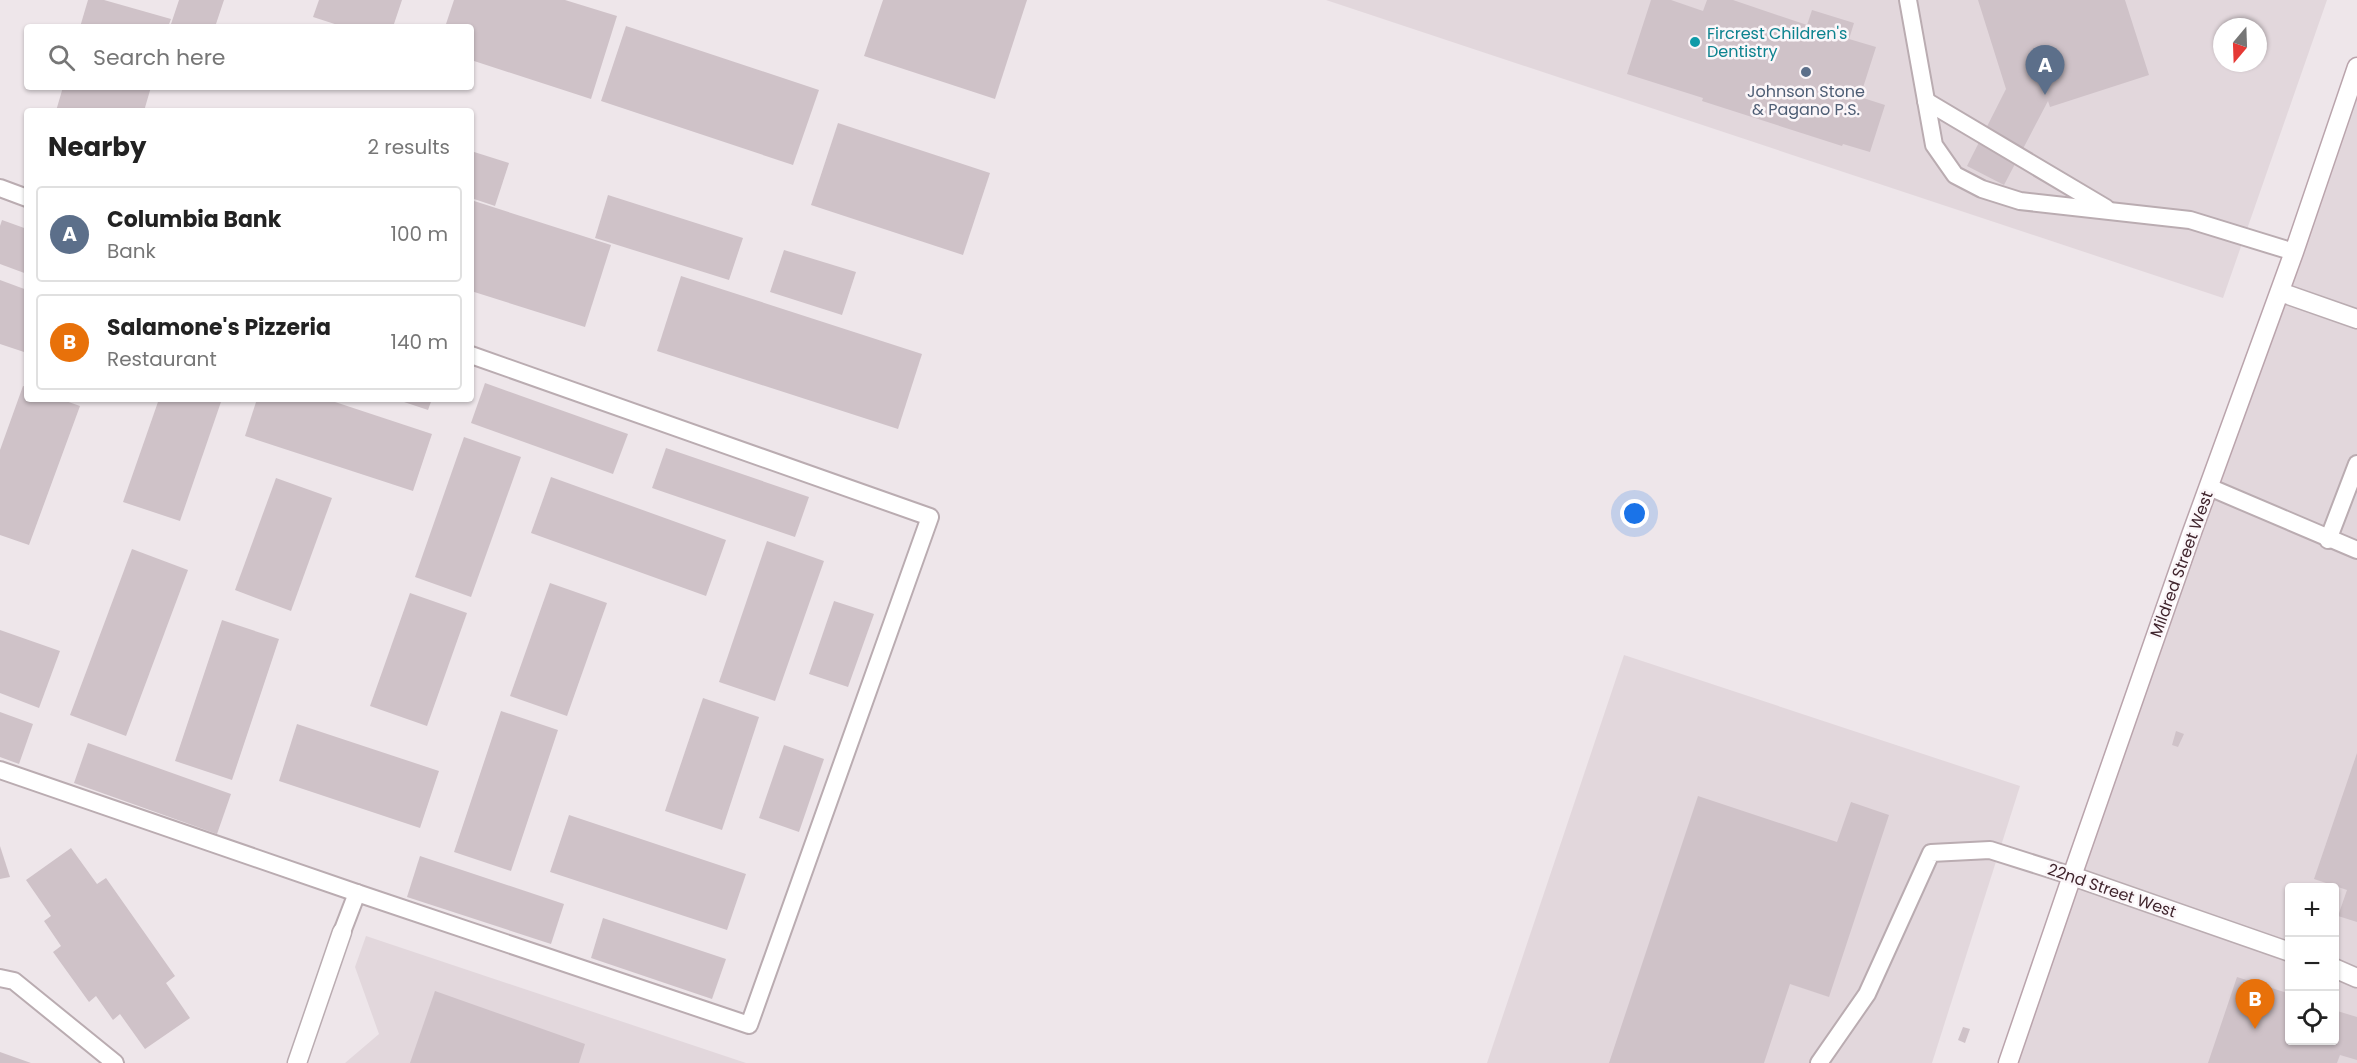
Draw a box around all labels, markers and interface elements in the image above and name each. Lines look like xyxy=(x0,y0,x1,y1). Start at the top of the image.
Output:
north arrow xyxy=(2213,18,2267,72)
place label: Fircrest Children's Dentistry xyxy=(1707,22,1847,63)
search box xyxy=(24,24,474,90)
marker: Fircrest Children's Dentistry xyxy=(1688,35,1702,49)
icon: search xyxy=(45,41,78,74)
text: Search here xyxy=(93,42,226,73)
pin: A xyxy=(2026,46,2064,95)
marker: Johnson Stone & Pagano P.S. xyxy=(1799,65,1813,79)
place label: Johnson Stone & Pagano P.S. xyxy=(1747,80,1865,121)
text: Nearby xyxy=(48,129,146,165)
text: 2 results xyxy=(367,133,450,161)
text: Columbia Bank xyxy=(107,204,281,235)
text: A xyxy=(62,220,77,248)
text: 100 m xyxy=(391,220,448,248)
text: Bank xyxy=(107,237,156,265)
text: Salamone's Pizzeria xyxy=(107,312,331,343)
text: B xyxy=(63,328,76,356)
text: 140 m xyxy=(391,328,448,356)
text: Restaurant xyxy=(107,345,217,373)
street label: Mildred Street West xyxy=(2144,488,2219,641)
your location xyxy=(1620,499,1649,528)
street label: 22nd Street West xyxy=(2044,858,2179,923)
map controls xyxy=(2285,883,2339,1045)
button: + xyxy=(2285,883,2339,937)
button: − xyxy=(2285,937,2339,991)
pin: B xyxy=(2236,980,2274,1029)
button: locate xyxy=(2285,991,2339,1045)

